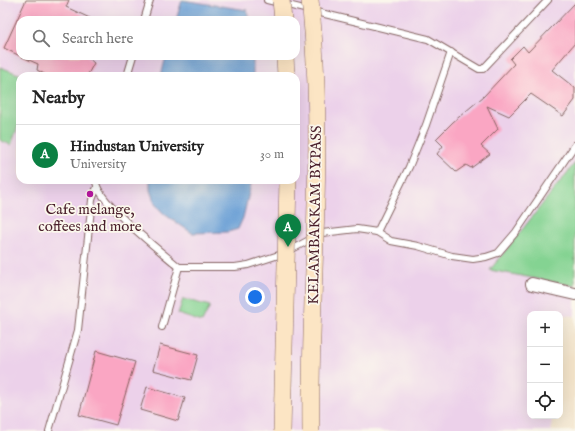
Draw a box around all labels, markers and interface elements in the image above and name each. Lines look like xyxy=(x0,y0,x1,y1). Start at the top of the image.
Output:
search box xyxy=(16,16,300,60)
icon: search xyxy=(30,27,52,49)
text: Search here xyxy=(62,29,133,48)
text: Nearby xyxy=(32,88,85,109)
street label: KELAMBAKKAM BYPASS xyxy=(304,125,326,305)
text: Hindustan University xyxy=(70,137,204,156)
text: A xyxy=(41,146,49,163)
text: 30 m xyxy=(260,146,284,163)
text: University xyxy=(70,156,126,173)
marker: Cafe melange, coffees and more xyxy=(85,189,95,199)
place label: Cafe melange, coffees and more xyxy=(38,200,142,236)
pin: A xyxy=(275,214,301,247)
your location xyxy=(245,287,265,307)
map controls xyxy=(527,311,563,419)
button: + xyxy=(527,311,563,347)
button: − xyxy=(527,347,563,383)
button: locate xyxy=(527,383,563,419)

